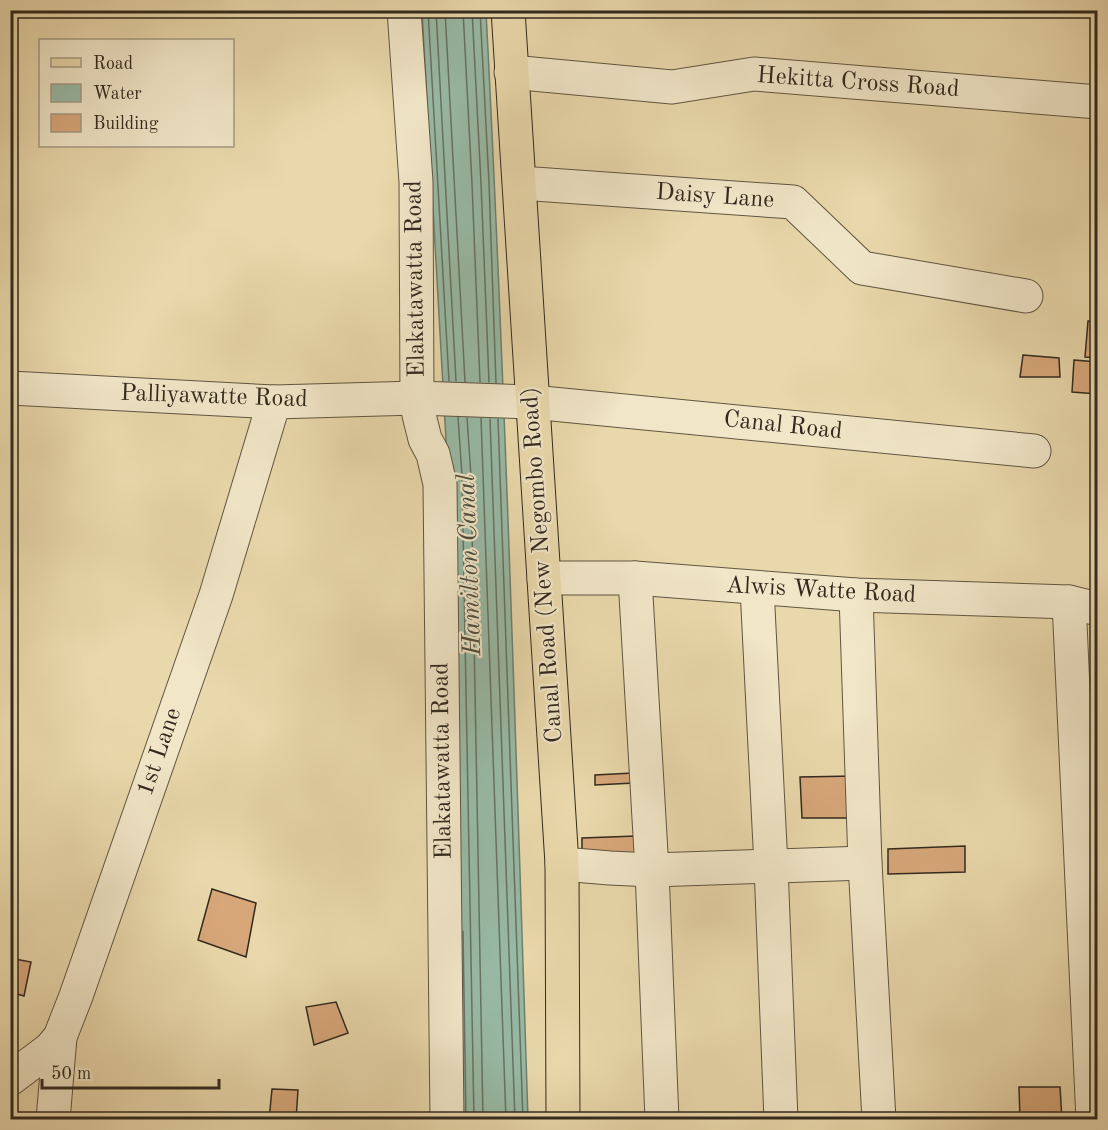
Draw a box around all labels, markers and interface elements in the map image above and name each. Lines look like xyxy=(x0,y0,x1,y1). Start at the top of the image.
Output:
legend xyxy=(39,39,234,147)
text: Road xyxy=(93,55,133,73)
street label: Hekitta Cross Road xyxy=(756,64,960,102)
text: Water xyxy=(93,85,142,103)
text: Building xyxy=(93,115,159,133)
street label: Elakatawatta Road xyxy=(402,180,430,378)
street label: Daisy Lane xyxy=(655,181,775,213)
street label: Palliyawatte Road xyxy=(120,382,308,412)
street label: Canal Road (New Negombo Road) xyxy=(519,386,567,744)
street label: Canal Road xyxy=(722,408,844,444)
water label: Hamilton Canal xyxy=(454,473,486,657)
street label: Alwis Watte Road xyxy=(725,574,917,608)
street label: Elakatawatta Road xyxy=(429,662,457,860)
street label: 1st Lane xyxy=(134,705,186,799)
scale bar xyxy=(42,1052,219,1090)
text: 50 m xyxy=(51,1065,91,1083)

